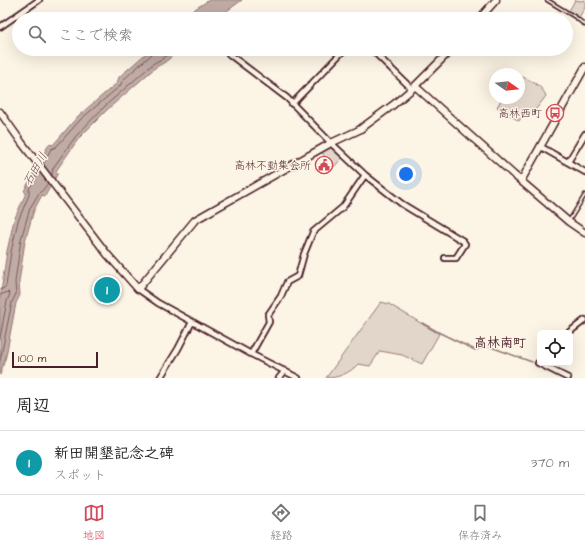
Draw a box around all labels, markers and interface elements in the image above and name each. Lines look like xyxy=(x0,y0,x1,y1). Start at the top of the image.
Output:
search box xyxy=(12,12,573,56)
icon: search xyxy=(26,23,48,45)
text: ここで検索 xyxy=(58,25,133,46)
north arrow xyxy=(489,68,525,104)
bus stop icon: 高林西町 xyxy=(545,103,565,123)
place label: 高林西町 xyxy=(498,106,542,121)
water label: 石田川 xyxy=(19,149,52,189)
public building icon: 高林不動集会所 xyxy=(314,155,334,175)
place label: 高林不動集会所 xyxy=(234,158,311,173)
your location xyxy=(396,164,416,184)
pin: 1 xyxy=(94,275,120,305)
map controls xyxy=(537,330,573,366)
button: locate xyxy=(537,330,573,366)
district label: 高林南町 xyxy=(474,334,526,352)
scale bar xyxy=(12,350,98,369)
text: 100 m xyxy=(18,351,46,366)
text: 周辺 xyxy=(16,394,50,418)
text: 新田開墾記念之碑 xyxy=(54,443,174,464)
text: 1 xyxy=(28,454,30,472)
text: 370 m xyxy=(531,454,569,472)
text: スポット xyxy=(54,466,106,484)
tab: 地図 xyxy=(83,502,105,543)
tab: 経路 xyxy=(270,502,292,543)
tab: 保存済み xyxy=(458,502,502,543)

